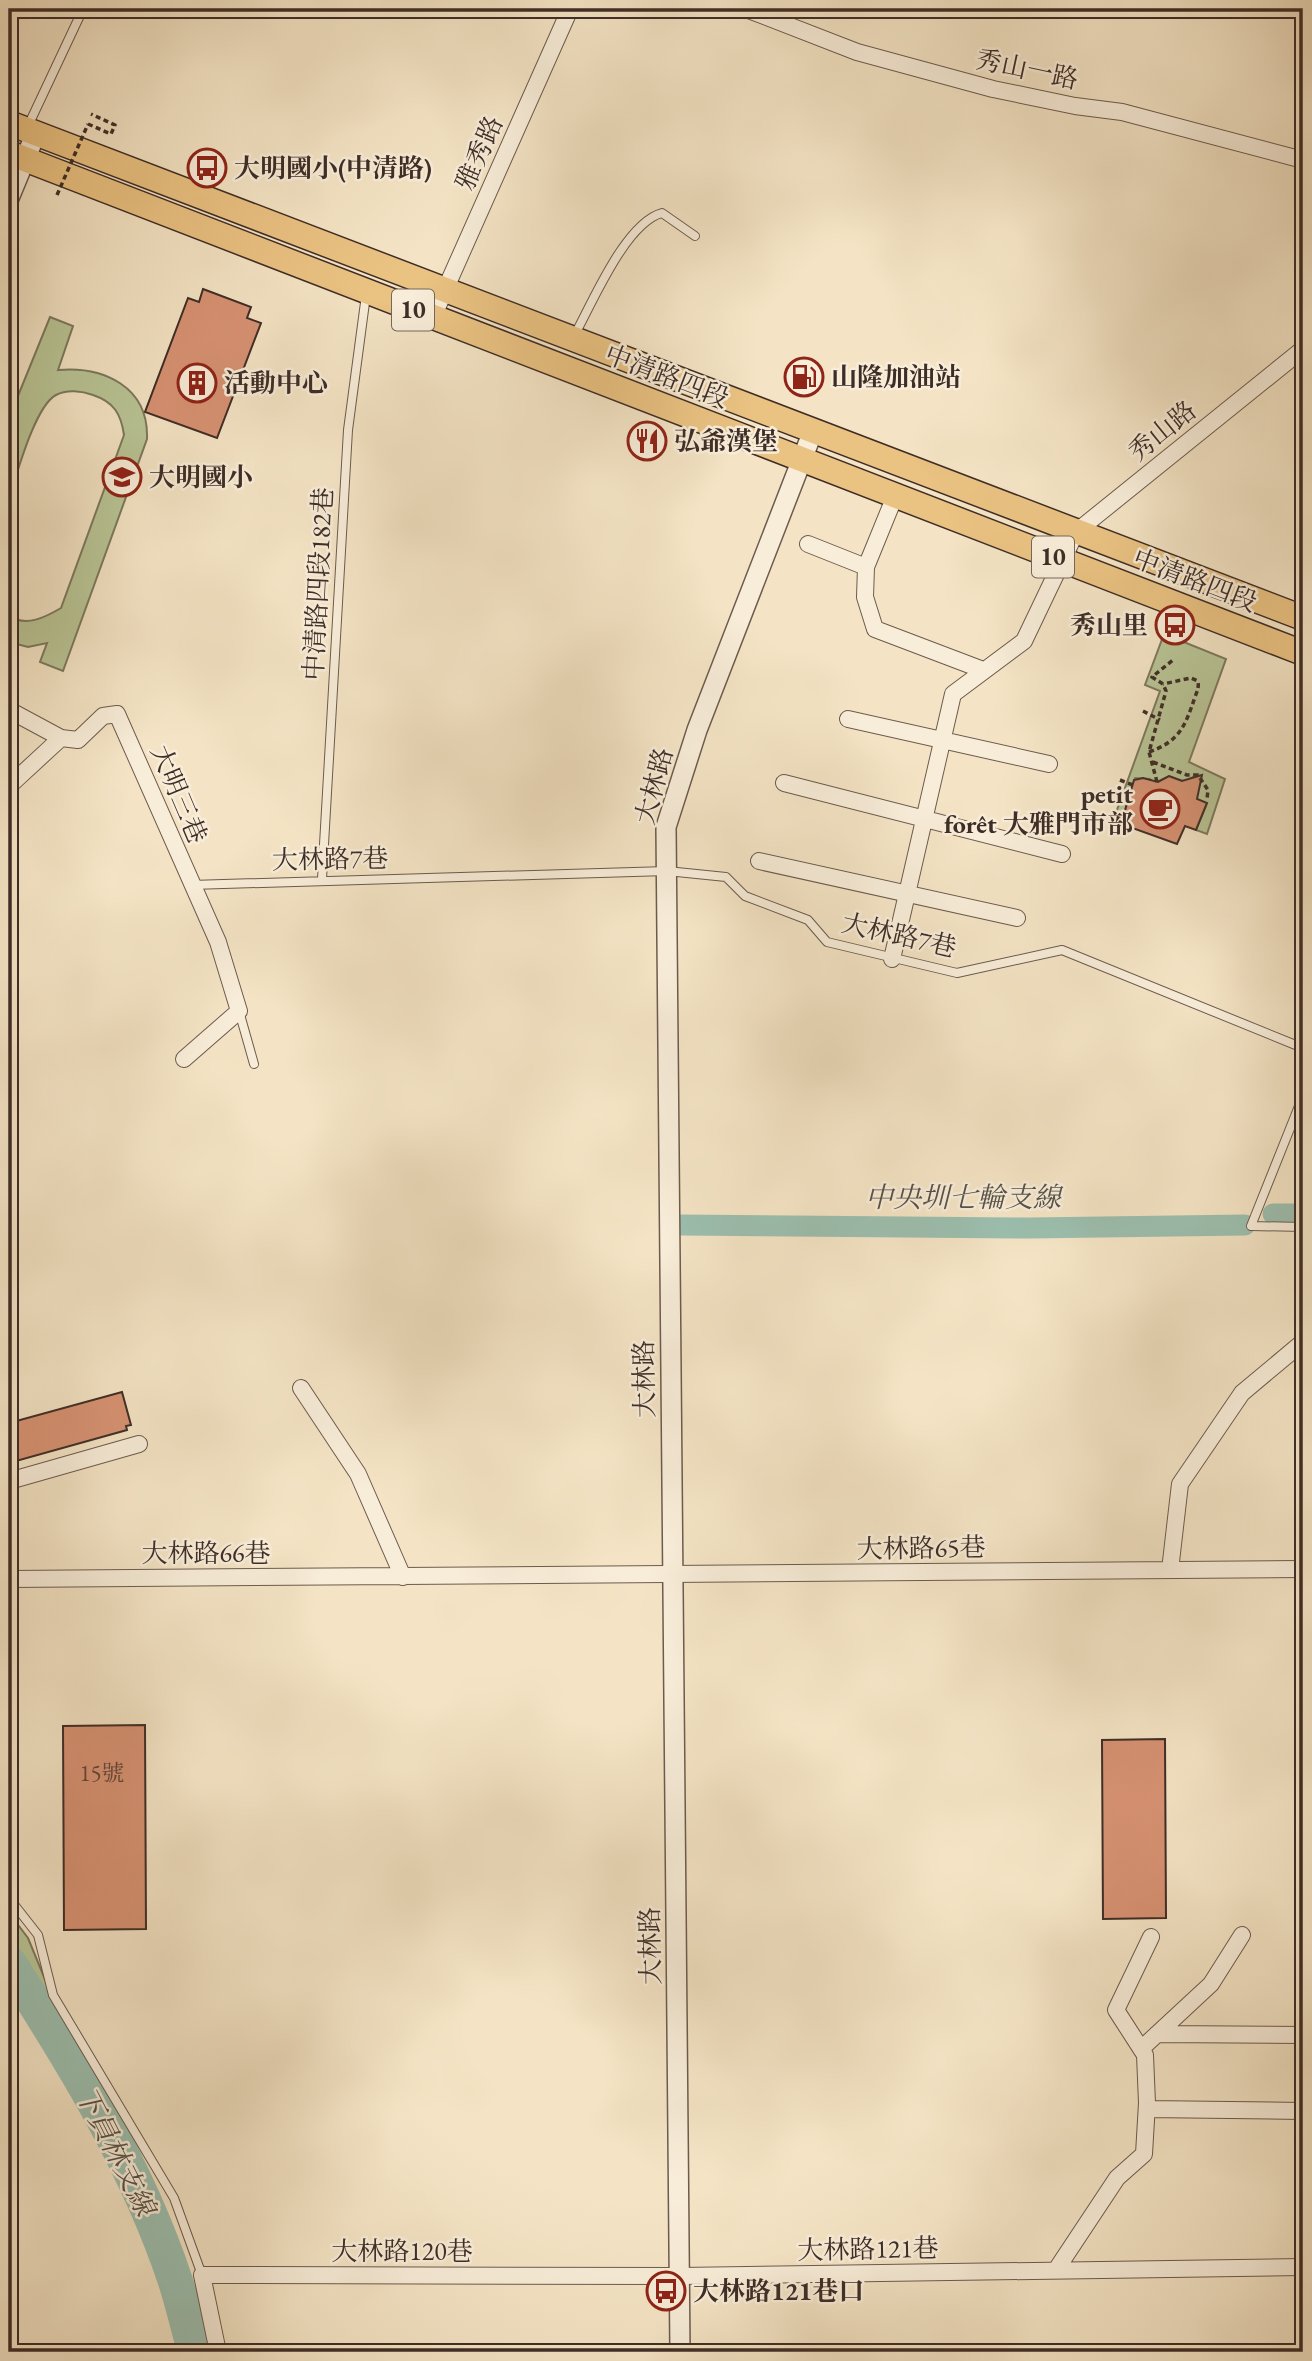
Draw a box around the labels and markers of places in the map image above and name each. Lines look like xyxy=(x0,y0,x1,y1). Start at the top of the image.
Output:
bus stop icon: 大明國小(中清路) xyxy=(186,147,228,189)
place label: 大明國小(中清路) xyxy=(234,151,432,185)
fuel station icon: 山隆加油站 xyxy=(783,356,825,398)
place label: 山隆加油站 xyxy=(831,360,961,394)
building icon: 活動中心 xyxy=(176,362,218,404)
place label: 活動中心 xyxy=(224,366,328,400)
restaurant icon: 弘爺漢堡 xyxy=(626,420,668,462)
place label: 弘爺漢堡 xyxy=(674,424,778,458)
school or university icon: 大明國小 xyxy=(101,456,143,498)
place label: 大明國小 xyxy=(149,460,253,494)
bus stop icon: 秀山里 xyxy=(1154,604,1196,646)
place label: 秀山里 xyxy=(1070,608,1148,642)
place label: petit forêt 大雅門市部 xyxy=(944,777,1133,841)
cafe icon: petit forêt 大雅門市部 xyxy=(1139,788,1181,830)
bus stop icon: 大林路121巷口 xyxy=(645,2270,687,2312)
place label: 大林路121巷口 xyxy=(693,2274,864,2308)

